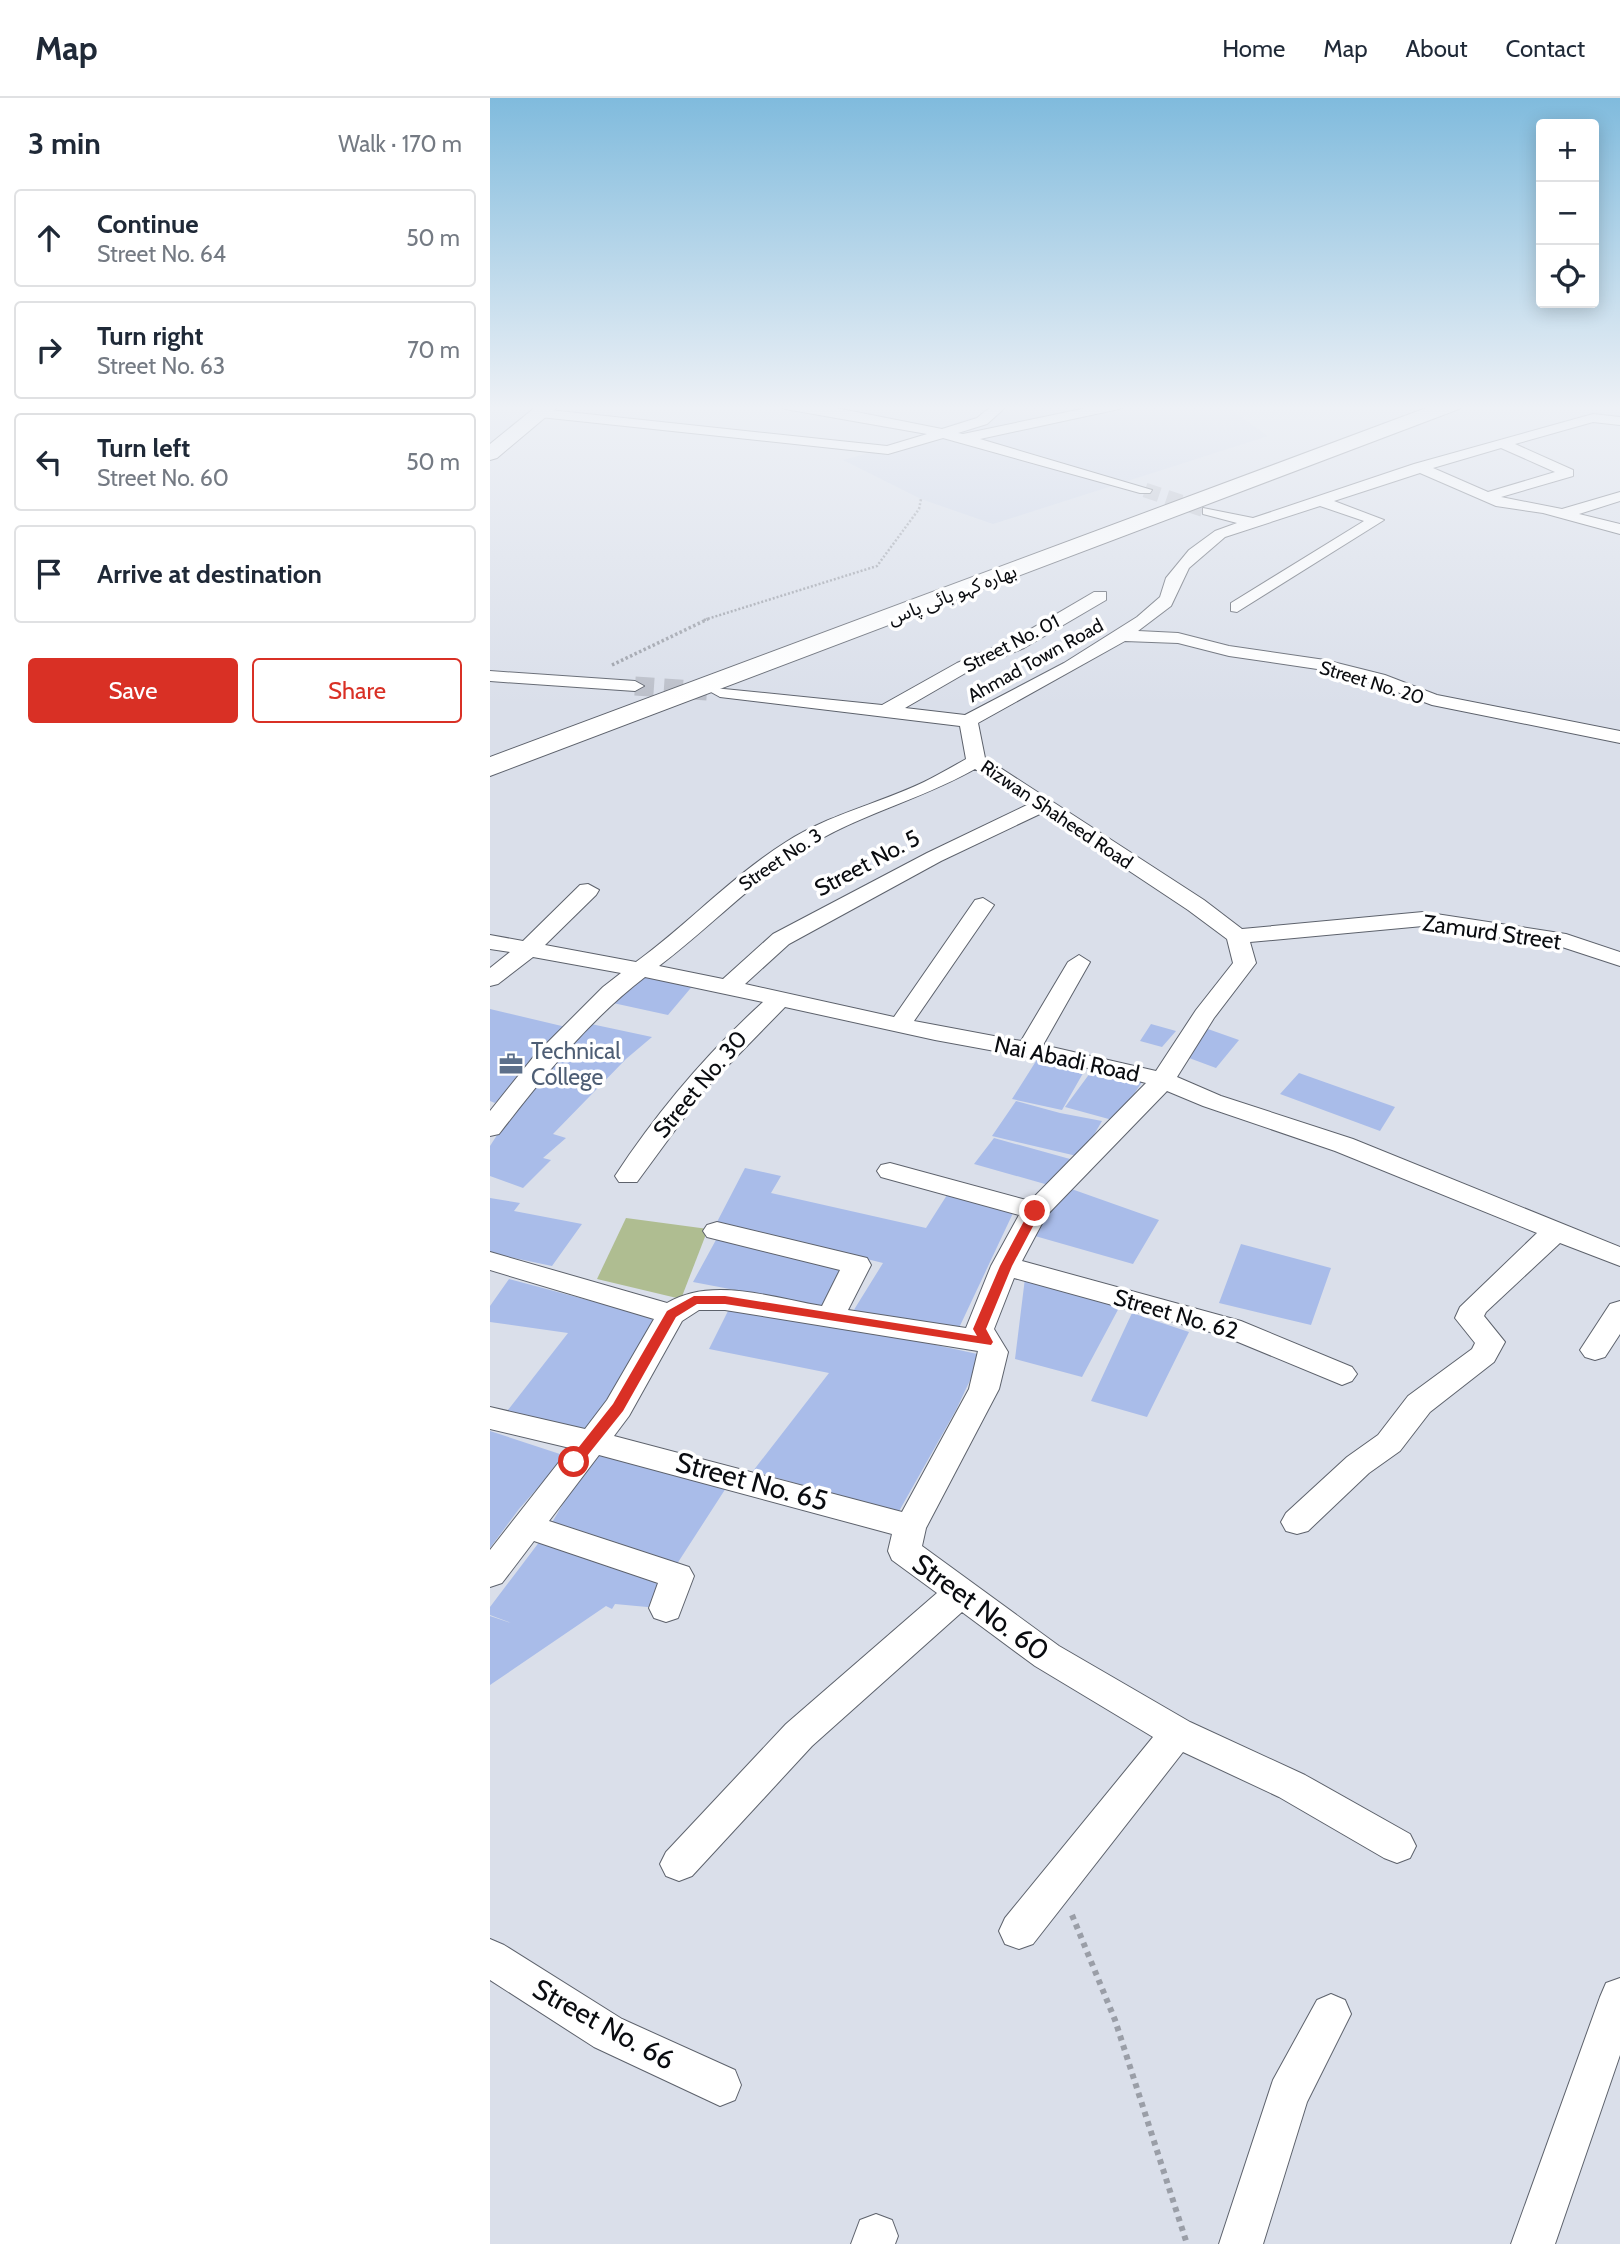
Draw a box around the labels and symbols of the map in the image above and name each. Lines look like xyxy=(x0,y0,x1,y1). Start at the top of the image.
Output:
street label: بھارہ کہو بائی پاس xyxy=(885,559,1020,631)
street label: Street No. 01 xyxy=(960,610,1063,677)
street label: Ahmad Town Road xyxy=(963,614,1107,707)
street label: Street No. 20 xyxy=(1317,656,1427,709)
street label: Rizwan Shaheed Road xyxy=(976,755,1137,874)
street label: Street No. 3 xyxy=(734,823,826,896)
street label: Street No. 5 xyxy=(810,824,924,902)
street label: Zamurd Street xyxy=(1421,908,1563,956)
street label: Street No. 30 xyxy=(647,1025,753,1143)
street label: Nai Abadi Road xyxy=(992,1030,1142,1088)
place label: Technical College xyxy=(531,1037,621,1091)
office icon: Technical College xyxy=(497,1050,525,1078)
route end xyxy=(1019,1195,1050,1226)
street label: Street No. 62 xyxy=(1111,1283,1241,1345)
street label: Street No. 65 xyxy=(672,1444,832,1518)
route start xyxy=(558,1446,589,1477)
street label: Street No. 60 xyxy=(906,1546,1056,1668)
street label: Street No. 66 xyxy=(527,1971,681,2077)

